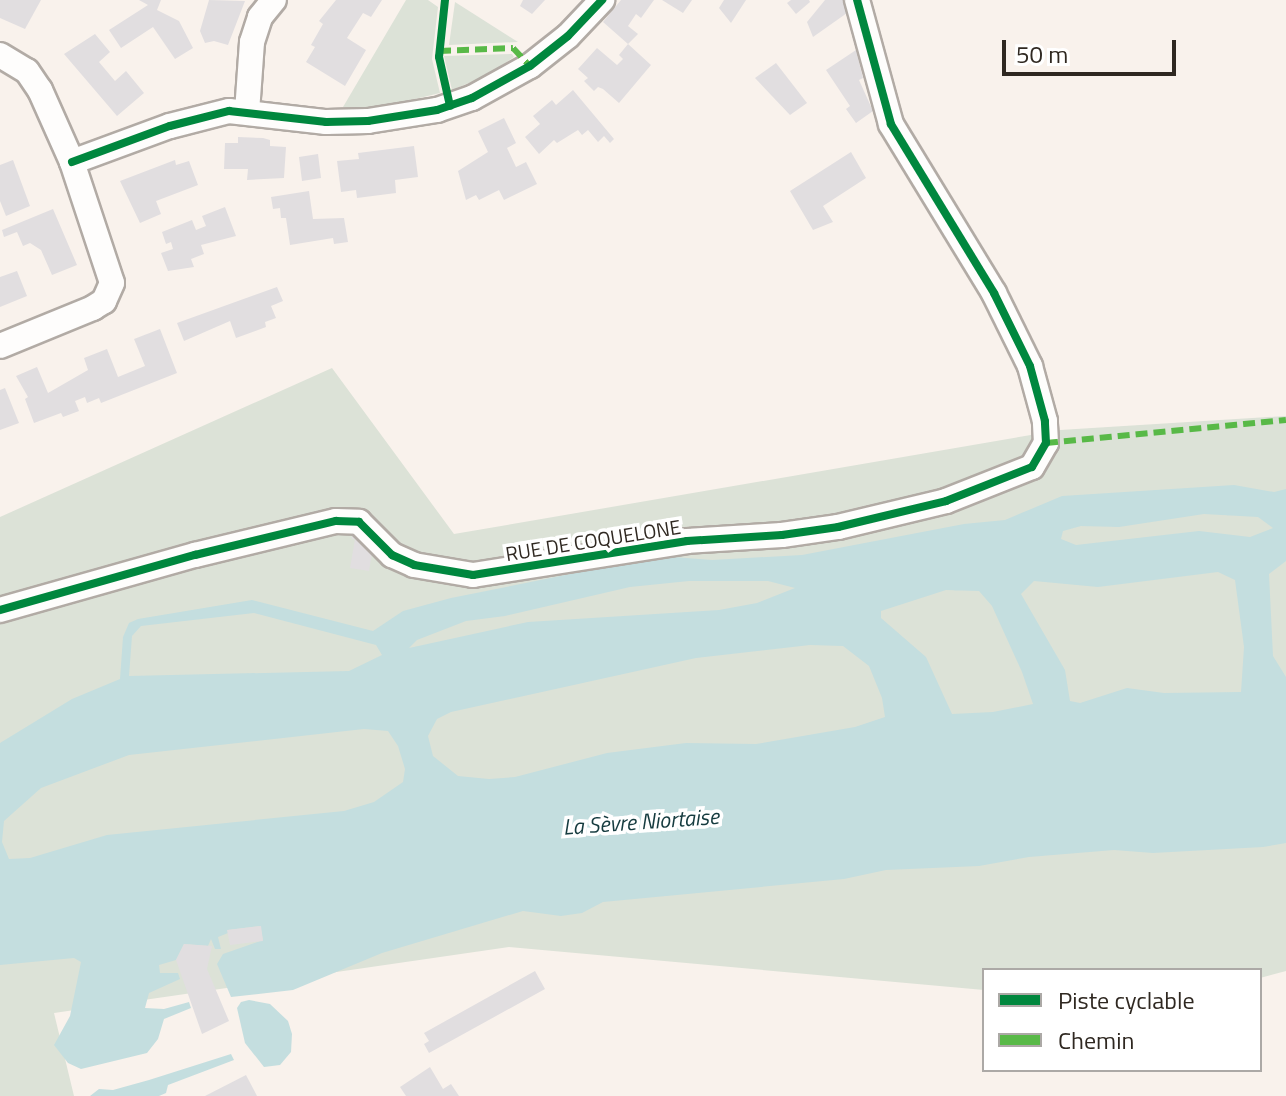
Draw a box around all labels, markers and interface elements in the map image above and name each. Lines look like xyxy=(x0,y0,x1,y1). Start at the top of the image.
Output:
scale bar xyxy=(1006,24,1180,74)
text: 50 m xyxy=(1016,36,1068,72)
street label: RUE DE COQUELONE xyxy=(504,514,682,566)
water label: La Sèvre Niortaise xyxy=(562,803,720,841)
legend xyxy=(982,968,1262,1072)
text: Piste cyclable xyxy=(1058,982,1195,1018)
text: Chemin xyxy=(1058,1022,1134,1058)

